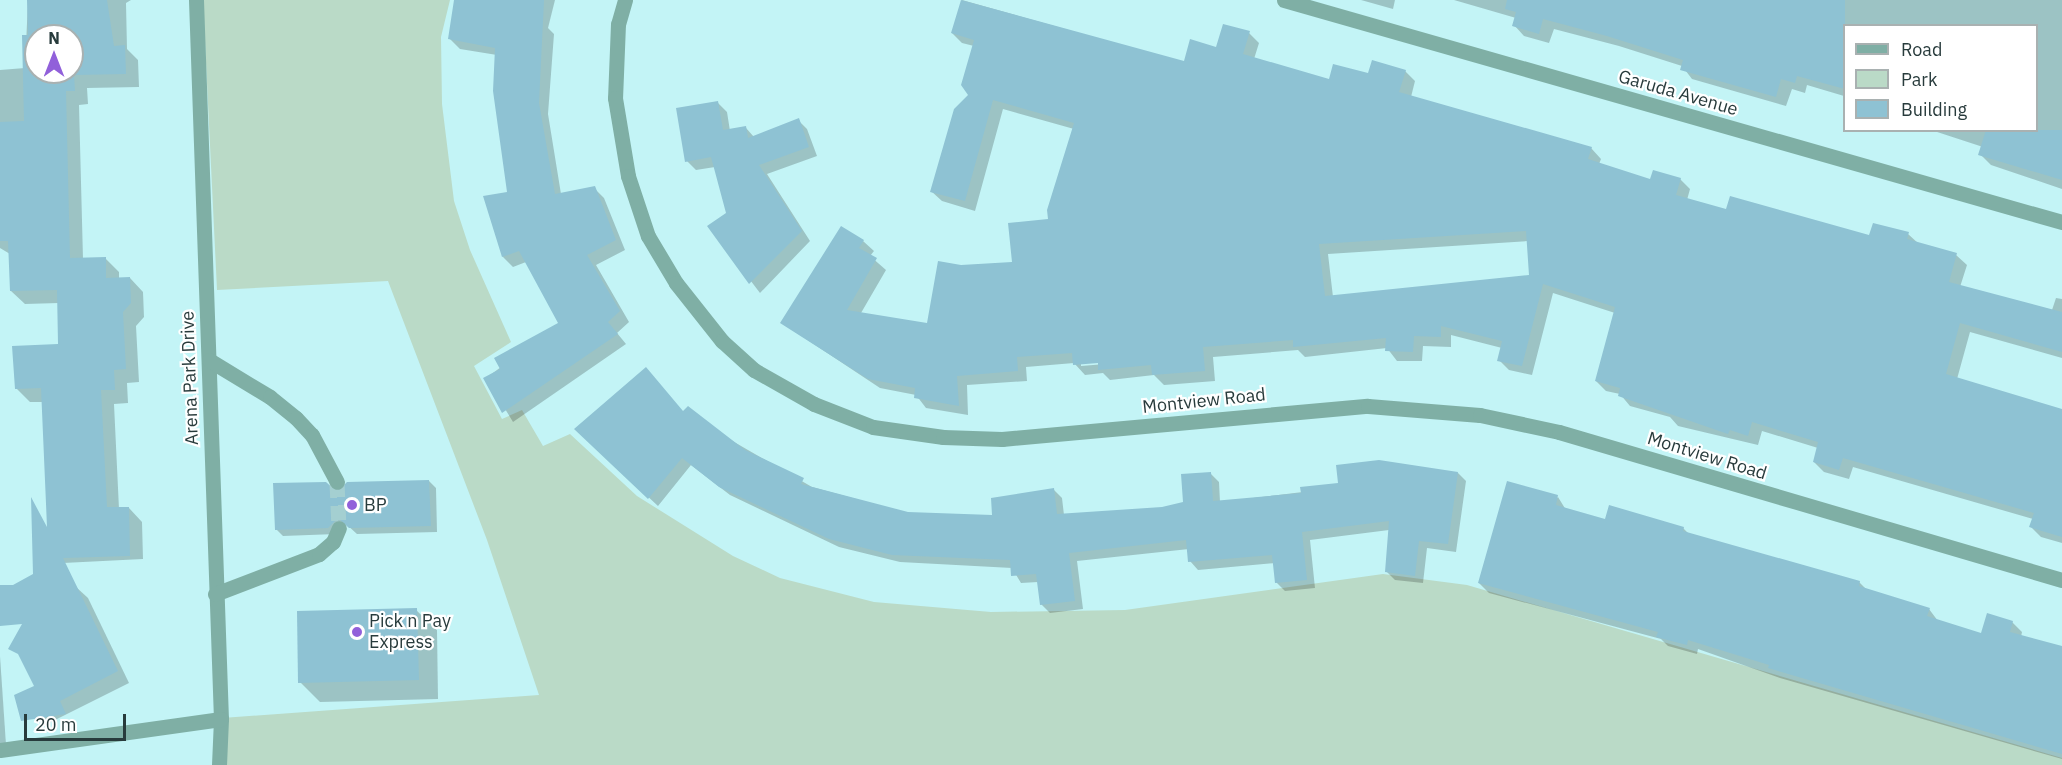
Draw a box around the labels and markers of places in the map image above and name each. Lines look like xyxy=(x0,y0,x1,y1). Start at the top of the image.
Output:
place label: BP xyxy=(364,494,387,516)
marker: BP xyxy=(345,498,359,512)
place label: Pick n Pay Express xyxy=(369,611,451,654)
marker: Pick n Pay Express xyxy=(350,625,364,639)

